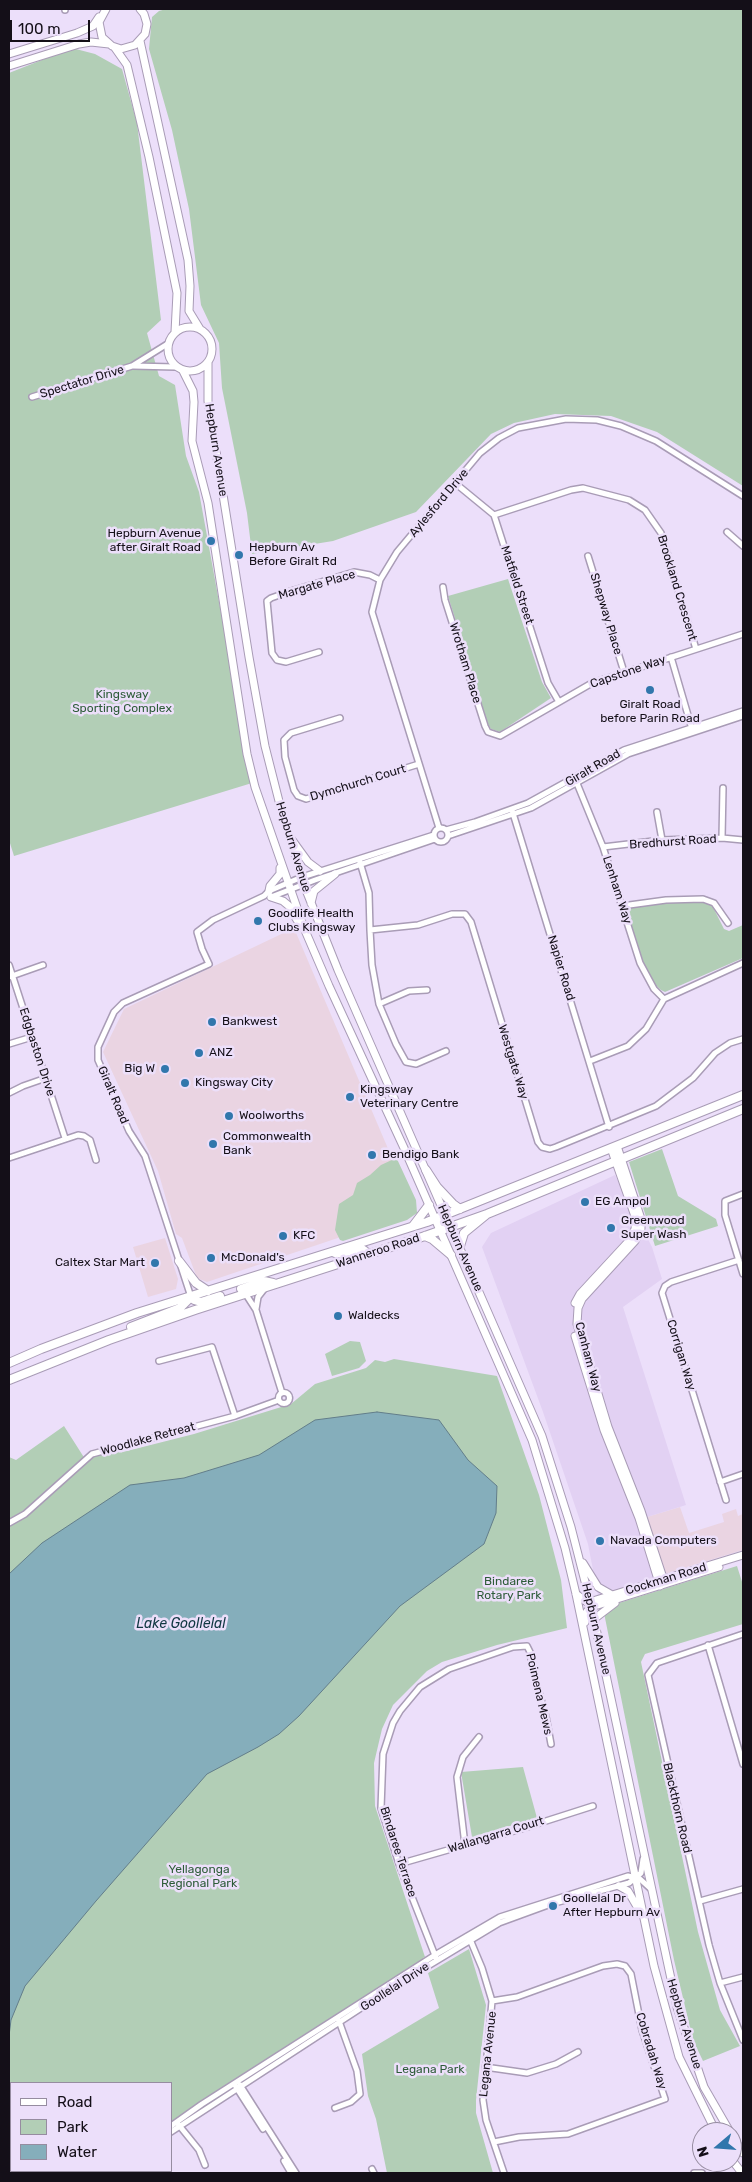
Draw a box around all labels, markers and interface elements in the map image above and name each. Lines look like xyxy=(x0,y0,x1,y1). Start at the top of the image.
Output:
scale bar xyxy=(12,10,92,42)
text: 100 m xyxy=(18,20,60,38)
street label: Spectator Drive xyxy=(38,362,126,402)
street label: Hepburn Avenue xyxy=(202,403,230,497)
street label: Aylesford Drive xyxy=(406,466,472,540)
place label: Hepburn Avenue after Giralt Road xyxy=(107,527,201,555)
street label: Brookland Crescent xyxy=(654,533,700,643)
marker: Hepburn Avenue after Giralt Road xyxy=(205,535,217,547)
place label: Hepburn Av Before Giralt Rd xyxy=(249,541,337,569)
street label: Matfield Street xyxy=(498,544,536,626)
marker: Hepburn Av Before Giralt Rd xyxy=(233,549,245,561)
street label: Margate Place xyxy=(277,567,357,603)
street label: Shepway Place xyxy=(587,571,625,657)
street label: Wrotham Place xyxy=(446,621,484,705)
street label: Capstone Way xyxy=(588,652,668,692)
marker: Giralt Road before Parin Road xyxy=(644,684,656,696)
park label: Kingsway Sporting Complex xyxy=(72,688,172,716)
place label: Giralt Road before Parin Road xyxy=(600,698,700,726)
street label: Giralt Road xyxy=(563,746,623,790)
street label: Dymchurch Court xyxy=(308,762,408,804)
street label: Hepburn Avenue xyxy=(272,800,314,894)
street label: Bredhurst Road xyxy=(629,832,717,852)
street label: Lenham Way xyxy=(599,854,635,926)
place label: Goodlife Health Clubs Kingsway xyxy=(268,907,355,935)
marker: Goodlife Health Clubs Kingsway xyxy=(252,915,264,927)
street label: Napier Road xyxy=(544,934,578,1002)
street label: Edgbaston Drive xyxy=(16,1006,58,1098)
place label: Bankwest xyxy=(222,1015,277,1029)
marker: Bankwest xyxy=(206,1016,218,1028)
street label: Westgate Way xyxy=(495,1023,531,1101)
place label: ANZ xyxy=(209,1046,233,1060)
marker: ANZ xyxy=(193,1047,205,1059)
place label: Big W xyxy=(124,1062,155,1076)
marker: Big W xyxy=(159,1063,171,1075)
street label: Giralt Road xyxy=(94,1064,132,1126)
place label: Kingsway City xyxy=(195,1076,273,1090)
marker: Kingsway City xyxy=(179,1077,191,1089)
place label: Kingsway Veterinary Centre xyxy=(360,1083,459,1111)
marker: Kingsway Veterinary Centre xyxy=(344,1091,356,1103)
place label: Woolworths xyxy=(239,1109,304,1123)
marker: Woolworths xyxy=(223,1110,235,1122)
place label: Commonwealth Bank xyxy=(223,1130,311,1158)
marker: Commonwealth Bank xyxy=(207,1138,219,1150)
place label: Bendigo Bank xyxy=(382,1148,459,1162)
marker: Bendigo Bank xyxy=(366,1149,378,1161)
place label: EG Ampol xyxy=(595,1195,649,1209)
marker: EG Ampol xyxy=(579,1196,591,1208)
street label: Hepburn Avenue xyxy=(434,1202,486,1294)
place label: Greenwood Super Wash xyxy=(621,1214,686,1242)
marker: Greenwood Super Wash xyxy=(605,1222,617,1234)
place label: KFC xyxy=(293,1229,315,1243)
marker: KFC xyxy=(277,1230,289,1242)
street label: Wanneroo Road xyxy=(334,1231,422,1271)
place label: McDonald's xyxy=(221,1251,285,1265)
marker: McDonald's xyxy=(205,1252,217,1264)
place label: Caltex Star Mart xyxy=(55,1256,145,1270)
marker: Caltex Star Mart xyxy=(149,1257,161,1269)
place label: Waldecks xyxy=(348,1309,400,1323)
marker: Waldecks xyxy=(332,1310,344,1322)
street label: Corrigan Way xyxy=(663,1318,699,1392)
street label: Canham Way xyxy=(572,1320,604,1394)
street label: Woodlake Retreat xyxy=(99,1419,197,1459)
place label: Navada Computers xyxy=(610,1534,717,1548)
marker: Navada Computers xyxy=(594,1535,606,1547)
street label: Cockman Road xyxy=(624,1560,708,1598)
park label: Bindaree Rotary Park xyxy=(476,1575,542,1603)
street label: Hepburn Avenue xyxy=(578,1582,614,1676)
water label: Lake Goollelal xyxy=(136,1616,226,1632)
street label: Poimena Mews xyxy=(523,1652,555,1736)
street label: Blackthorn Road xyxy=(660,1761,694,1855)
street label: Bindaree Terrace xyxy=(377,1805,419,1899)
street label: Wallangarra Court xyxy=(446,1814,546,1856)
park label: Yellagonga Regional Park xyxy=(161,1863,237,1891)
place label: Goollelal Dr After Hepburn Av xyxy=(563,1892,660,1920)
marker: Goollelal Dr After Hepburn Av xyxy=(547,1900,559,1912)
street label: Goollelal Drive xyxy=(358,1960,432,2014)
street label: Hepburn Avenue xyxy=(663,1977,705,2071)
street label: Legana Avenue xyxy=(476,2010,500,2098)
street label: Cobradah Way xyxy=(632,2011,670,2091)
park label: Legana Park xyxy=(396,2063,464,2077)
legend xyxy=(10,2082,172,2172)
text: Road xyxy=(57,2093,93,2111)
text: Park xyxy=(57,2118,88,2136)
north arrow xyxy=(692,2122,742,2172)
text: Water xyxy=(57,2143,97,2161)
text: N xyxy=(694,2144,713,2159)

